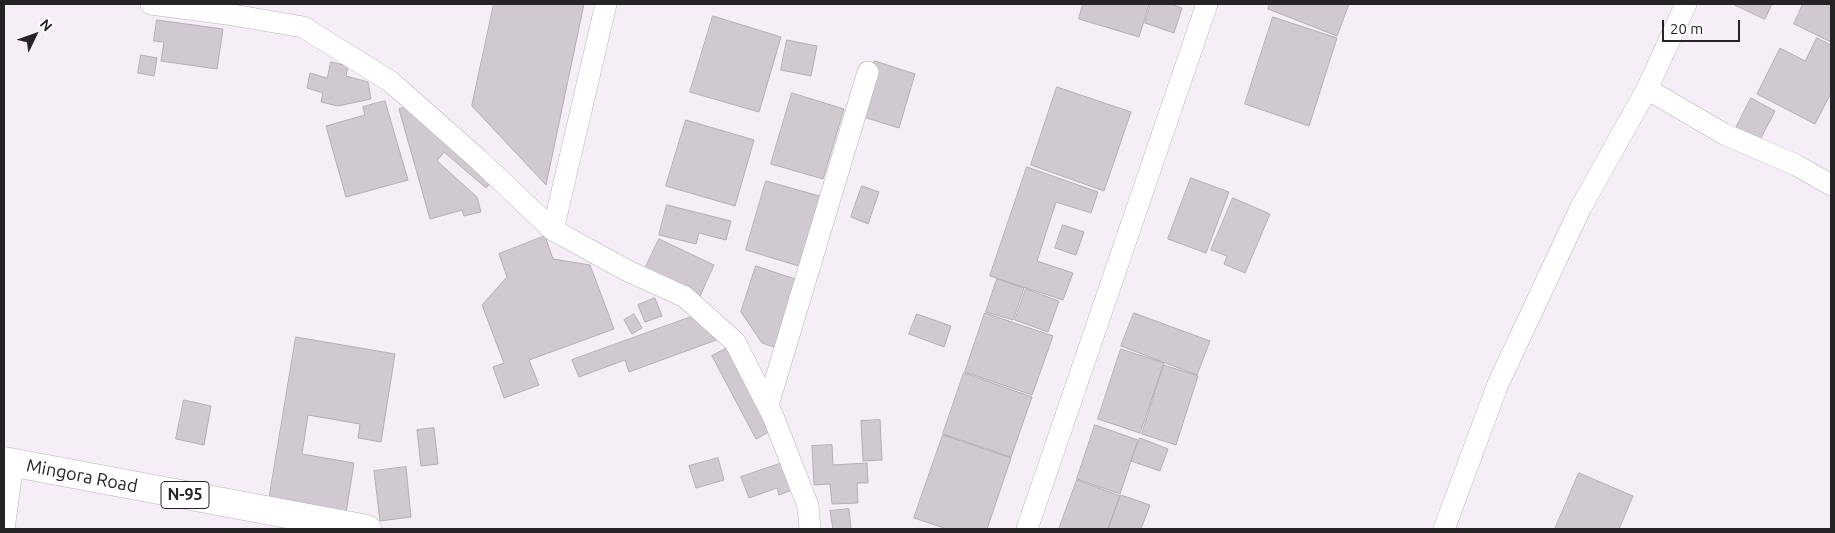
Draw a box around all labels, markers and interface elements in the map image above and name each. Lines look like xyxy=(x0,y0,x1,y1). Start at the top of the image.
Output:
north arrow xyxy=(10,10,60,60)
scale bar xyxy=(1665,10,1742,42)
text: N xyxy=(37,16,56,34)
text: 20 m xyxy=(1670,20,1703,37)
street label: Mingora Road xyxy=(25,455,139,497)
road number: N-95 xyxy=(161,482,209,508)

